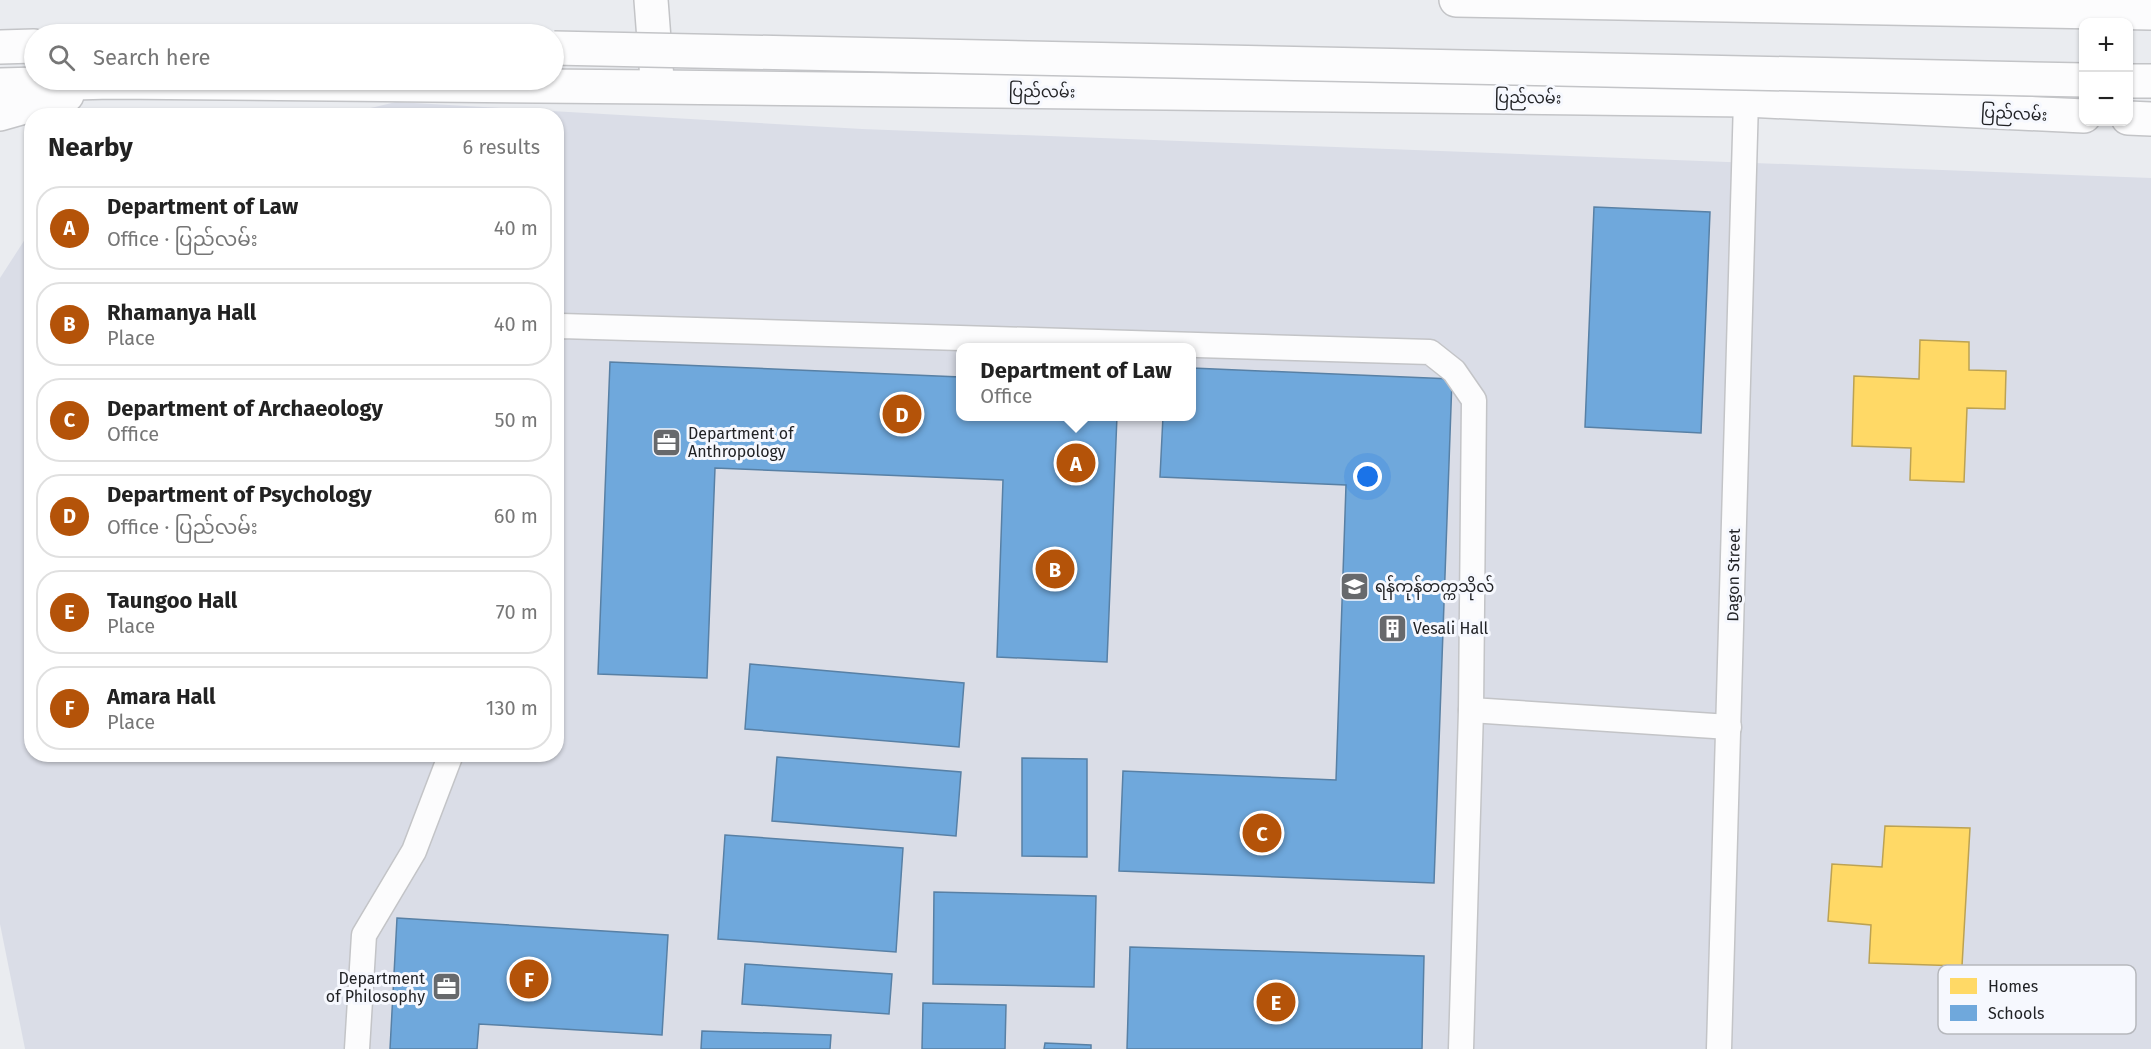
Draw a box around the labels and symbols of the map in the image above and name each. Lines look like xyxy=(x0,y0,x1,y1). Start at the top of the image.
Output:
street label: ပြည်လမ်း xyxy=(1008,79,1075,106)
street label: ပြည်လမ်း xyxy=(1494,85,1561,112)
street label: ပြည်လမ်း xyxy=(1980,100,2048,129)
pin: D xyxy=(882,392,922,436)
place label: Department of Anthropology xyxy=(688,424,795,461)
office icon: Department of Anthropology xyxy=(651,426,683,458)
pin: A xyxy=(1056,440,1096,486)
your location xyxy=(1353,462,1382,491)
street label: Dagon Street xyxy=(1723,528,1744,622)
pin: B xyxy=(1036,546,1074,592)
school or university icon: ရန်ကုန်တက္ကသိုလ် xyxy=(1338,570,1370,602)
place label: ရန်ကုန်တက္ကသိုလ် xyxy=(1375,575,1494,601)
building icon: Vesali Hall xyxy=(1376,612,1408,644)
place label: Vesali Hall xyxy=(1413,619,1489,638)
pin: C xyxy=(1242,810,1282,856)
pin: F xyxy=(510,956,548,1002)
legend xyxy=(1938,965,2136,1034)
place label: Department of Philosophy xyxy=(326,969,425,1006)
office icon: Department of Philosophy xyxy=(430,971,462,1003)
text: Homes xyxy=(1988,977,2038,996)
pin: E xyxy=(1256,980,1296,1024)
text: Schools xyxy=(1988,1004,2045,1023)

